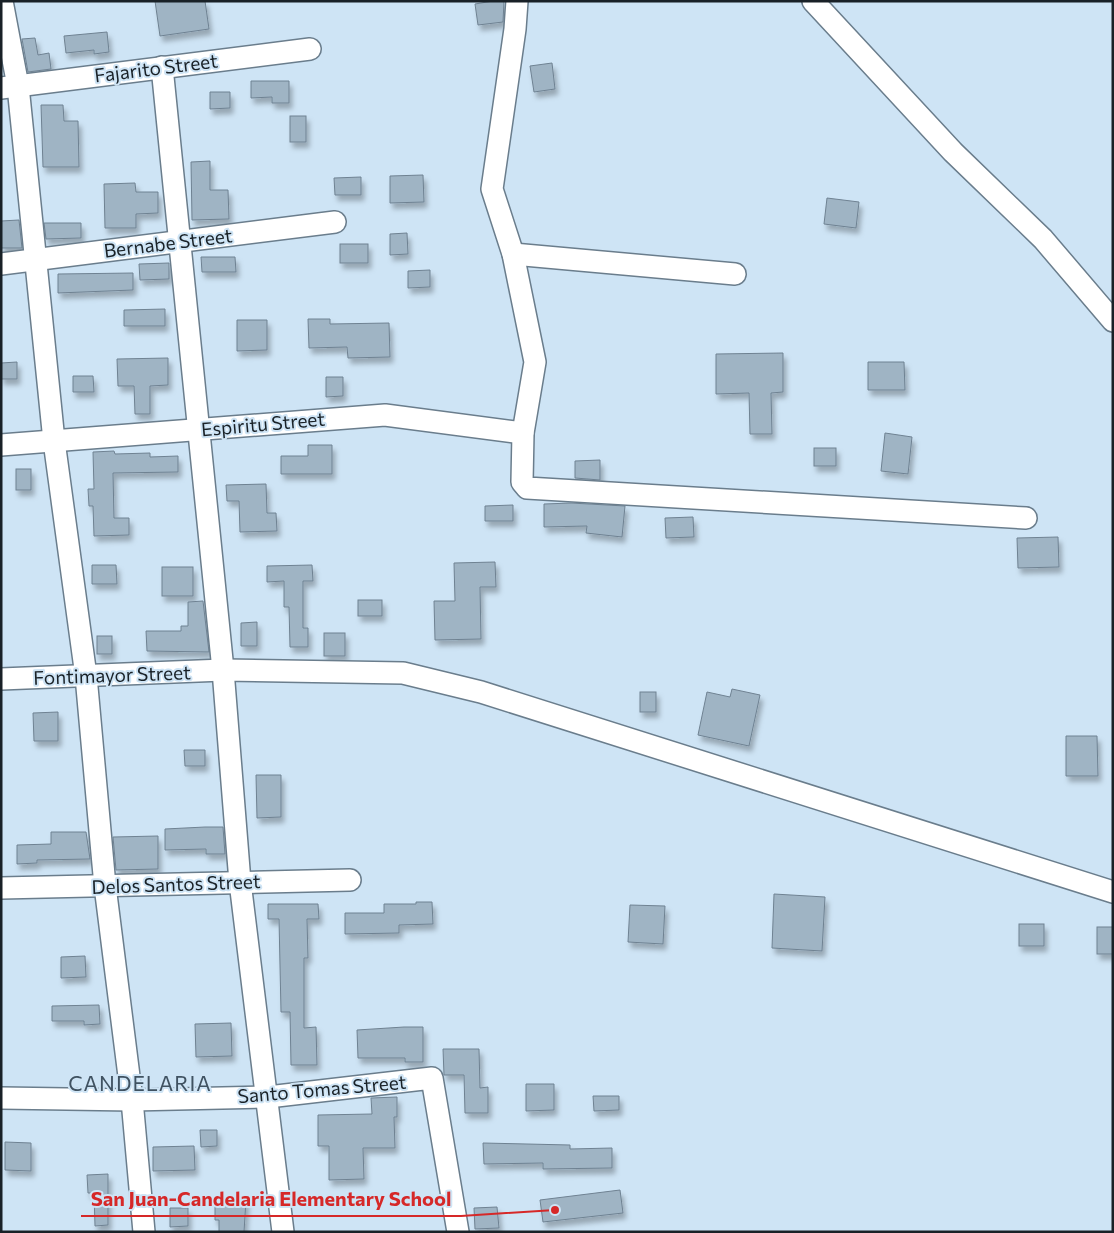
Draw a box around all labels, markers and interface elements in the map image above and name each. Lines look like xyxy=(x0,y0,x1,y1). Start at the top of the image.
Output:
street label: Fajarito Street xyxy=(93,49,219,86)
street label: Bernabe Street xyxy=(102,223,234,262)
street label: Espiritu Street xyxy=(200,407,326,440)
street label: Fontimayor Street xyxy=(33,660,191,689)
street label: Delos Santos Street xyxy=(91,869,261,898)
district label: CANDELARIA xyxy=(68,1070,212,1095)
street label: Santo Tomas Street xyxy=(237,1070,407,1107)
callout: San Juan-Candelaria Elementary School xyxy=(81,1181,461,1216)
text: San Juan-Candelaria Elementary School xyxy=(91,1186,451,1210)

